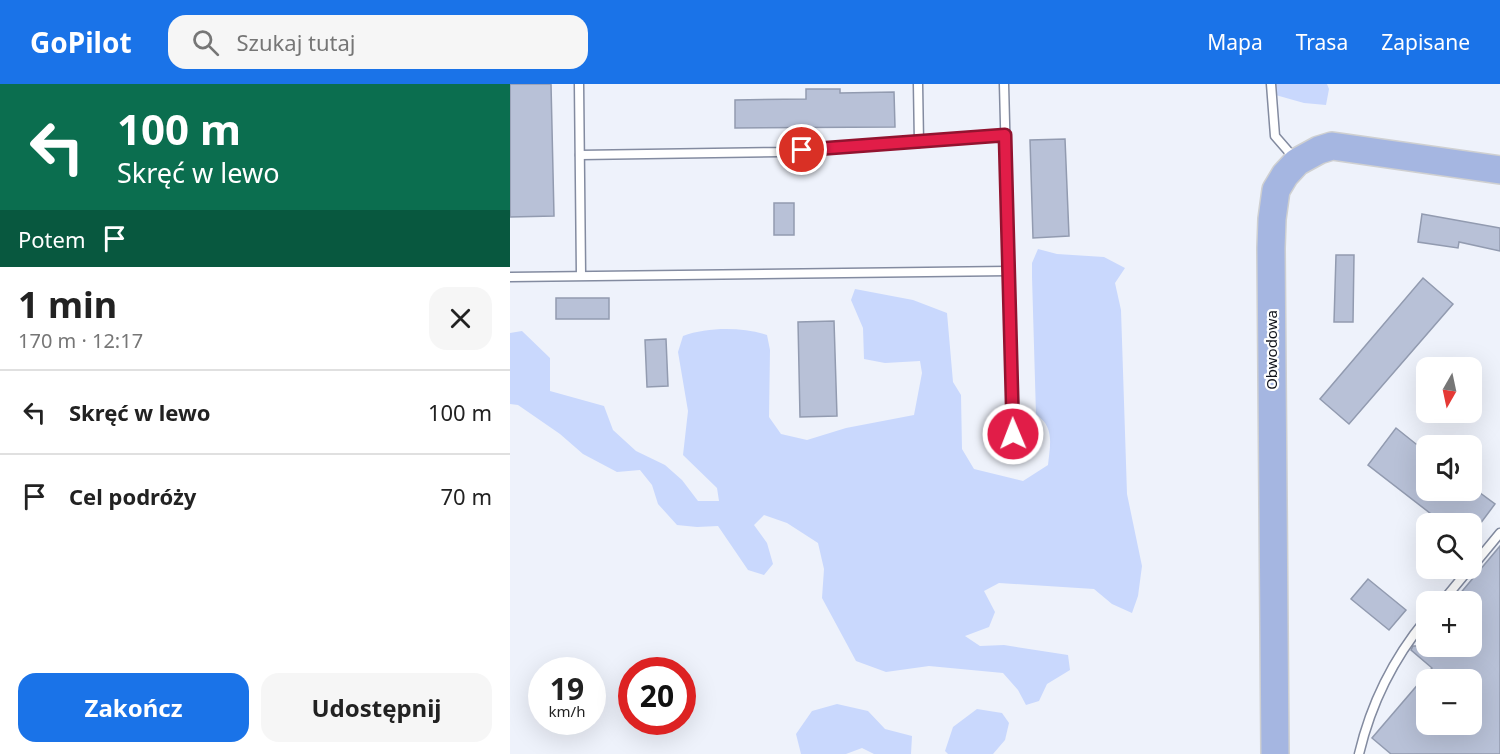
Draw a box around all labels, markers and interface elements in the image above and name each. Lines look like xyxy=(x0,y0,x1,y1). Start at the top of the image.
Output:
search box xyxy=(168,15,588,69)
text: GoPilot xyxy=(30,23,132,61)
icon: search xyxy=(189,26,222,59)
text: Szukaj tutaj xyxy=(237,27,356,57)
text: Mapa xyxy=(1207,28,1263,56)
text: Trasa xyxy=(1296,28,1348,56)
text: Zapisane xyxy=(1381,28,1470,56)
text: 100 m xyxy=(117,100,241,157)
icon: left xyxy=(18,108,96,186)
pin xyxy=(776,124,827,175)
icon: arrive xyxy=(785,133,818,166)
text: Skręć w lewo xyxy=(117,154,280,191)
icon: arrive xyxy=(98,222,131,255)
text: Potem xyxy=(18,224,86,254)
text: 1 min xyxy=(18,280,117,329)
button: close xyxy=(429,287,492,350)
street label: Obwodowa xyxy=(1261,310,1281,390)
text: 170 m · 12:17 xyxy=(18,327,143,354)
north arrow xyxy=(1416,357,1482,423)
map controls xyxy=(1416,357,1482,735)
icon: left xyxy=(18,396,51,429)
text: Skręć w lewo xyxy=(69,397,211,427)
text: 100 m xyxy=(428,397,492,427)
position arrow xyxy=(981,402,1045,466)
button: sound xyxy=(1416,435,1482,501)
icon: arrive xyxy=(18,480,51,513)
text: Cel podróży xyxy=(69,481,196,511)
text: 70 m xyxy=(441,481,492,511)
button: search xyxy=(1416,513,1482,579)
button: + xyxy=(1416,591,1482,657)
speed limit sign: 20 xyxy=(618,657,696,735)
text: 19 xyxy=(550,668,584,709)
button: − xyxy=(1416,669,1482,735)
button: Zakończ xyxy=(18,673,249,742)
button: Udostępnij xyxy=(261,673,492,742)
text: km/h xyxy=(549,701,585,721)

